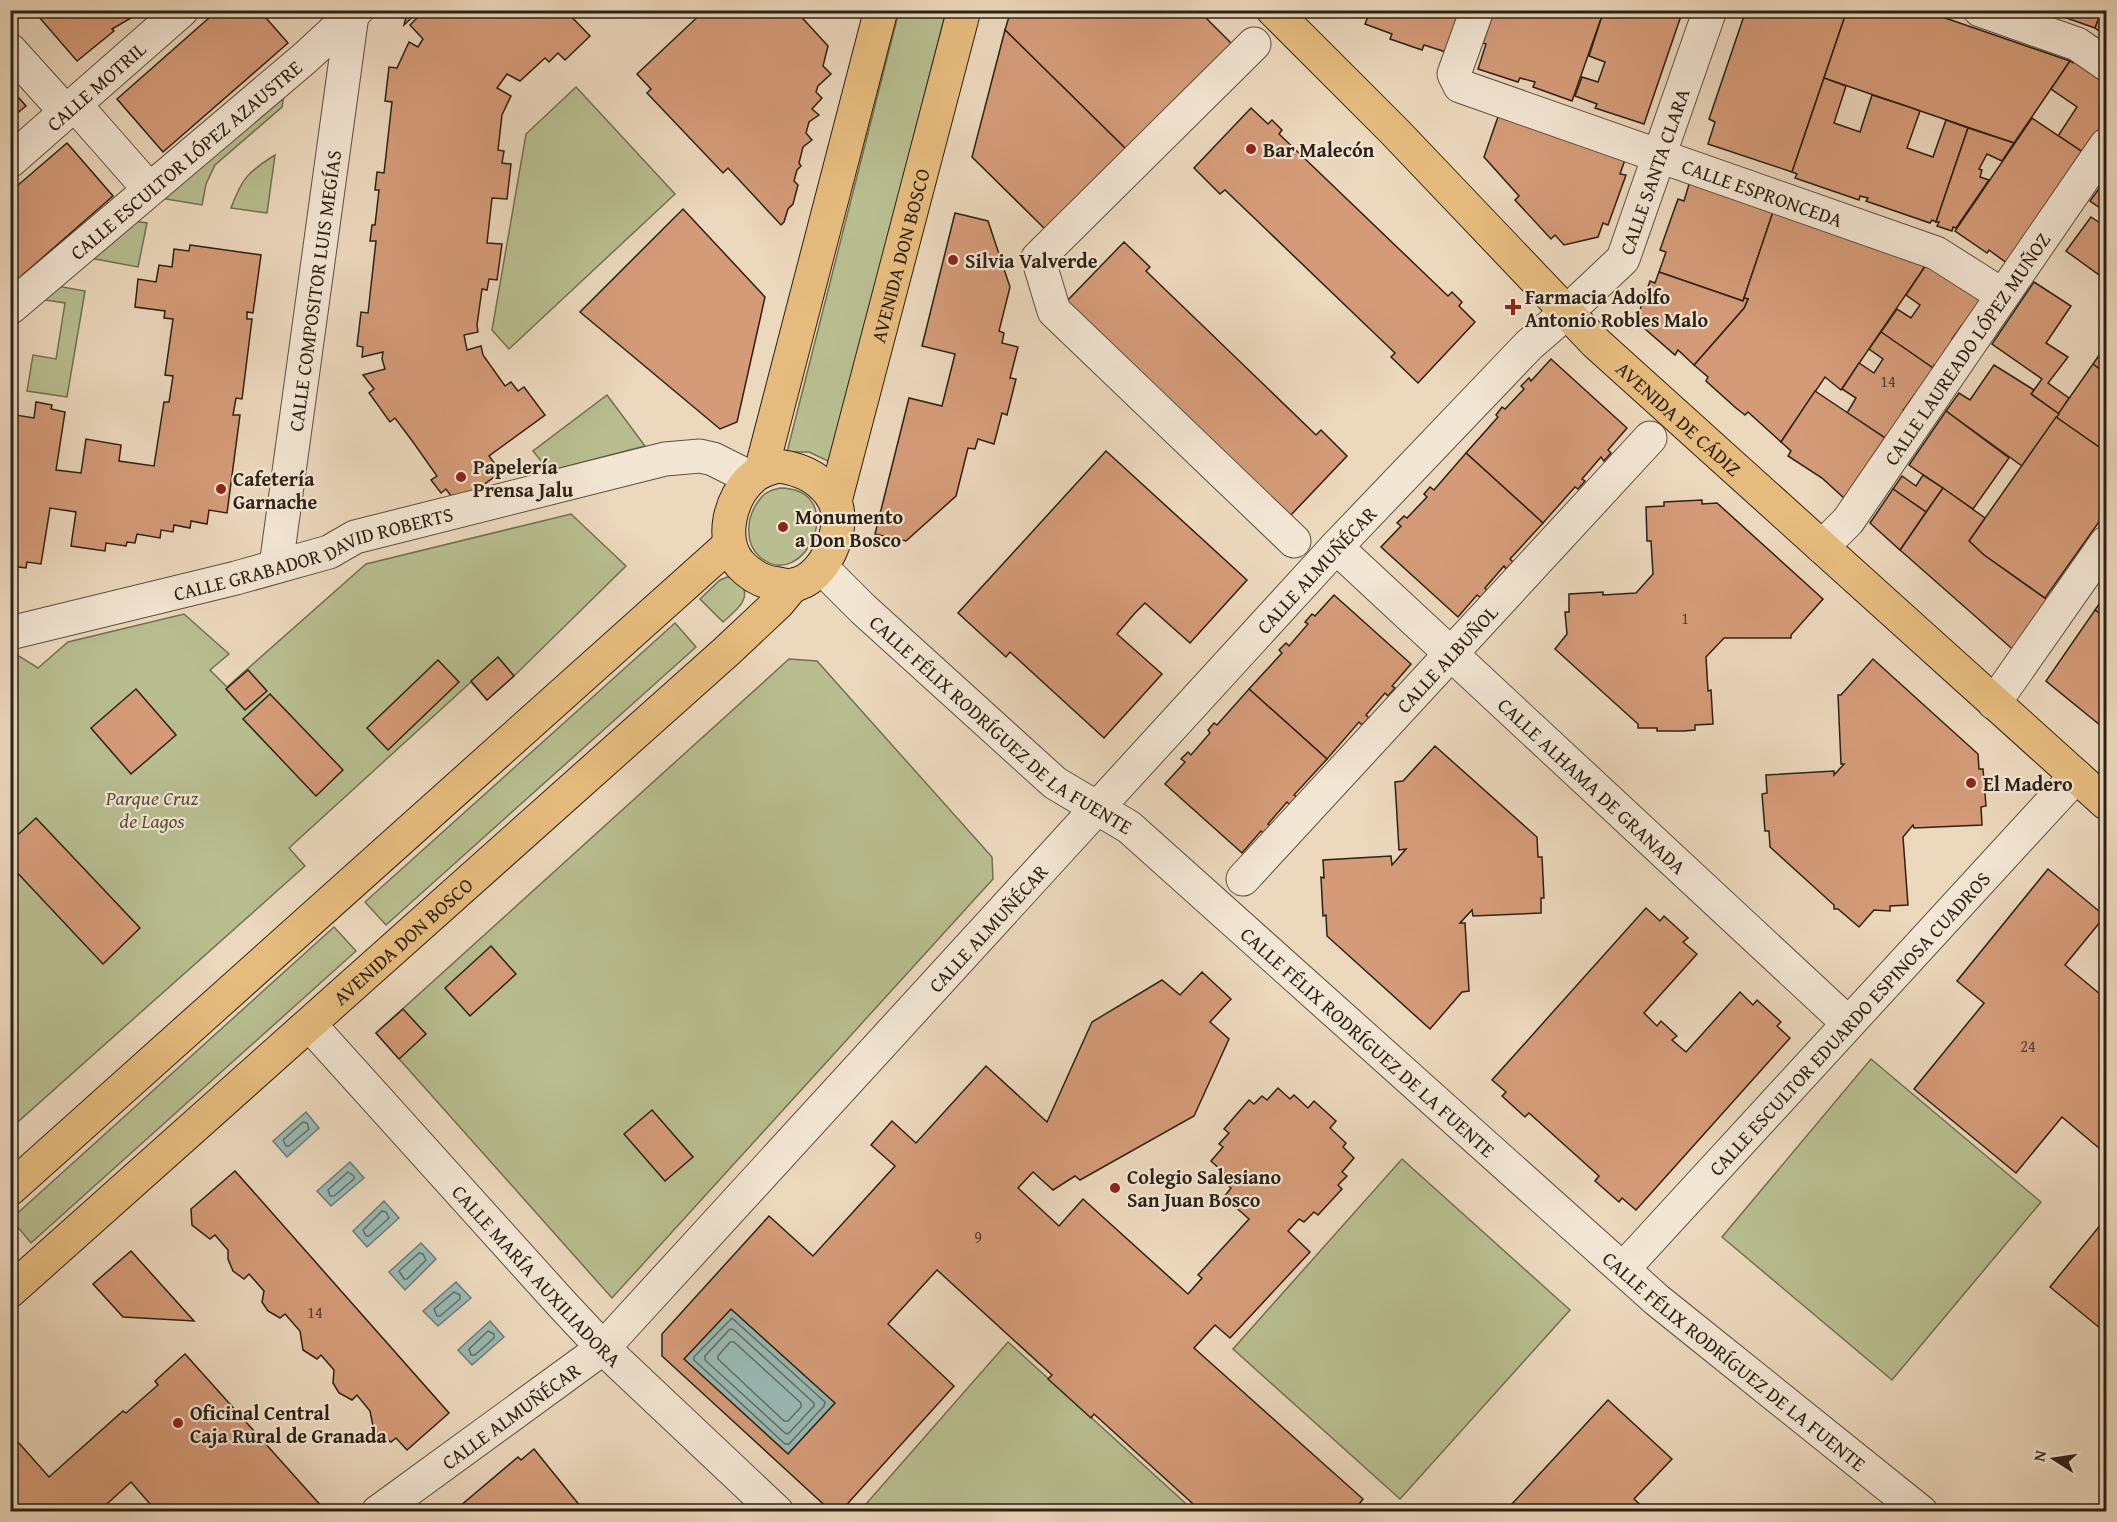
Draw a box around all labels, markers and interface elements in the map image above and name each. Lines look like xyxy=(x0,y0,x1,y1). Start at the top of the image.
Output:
street label: CALLE MOTRIL xyxy=(40,34,152,137)
street label: CALLE ESCULTOR LÓPEZ AZAUSTRE xyxy=(63,53,308,266)
street label: CALLE SANTA CLARA xyxy=(1611,84,1696,258)
place label: Bar Malecón xyxy=(1263,135,1375,164)
marker: Bar Malecón xyxy=(1244,142,1258,156)
street label: CALLE COMPOSITOR LUIS MEGÍAS xyxy=(280,148,348,433)
street label: CALLE ESPRONCEDA xyxy=(1678,151,1847,234)
street label: AVENIDA DON BOSCO xyxy=(863,165,936,346)
street label: CALLE LAUREADO LÓPEZ MUÑOZ xyxy=(1876,226,2057,471)
place label: Silvia Valverde xyxy=(965,246,1098,275)
marker: Silvia Valverde xyxy=(946,253,960,267)
place label: Farmacia Adolfo Antonio Robles Malo xyxy=(1525,282,1709,334)
marker: Farmacia Adolfo Antonio Robles Malo xyxy=(1506,300,1520,314)
street label: AVENIDA DE CÁDIZ xyxy=(1610,354,1748,482)
house number: 14 xyxy=(1880,369,1896,393)
place label: Papelería Prensa Jalu xyxy=(473,452,574,504)
place label: Cafetería Garnache xyxy=(233,464,317,516)
marker: Papelería Prensa Jalu xyxy=(454,470,468,484)
marker: Cafetería Garnache xyxy=(214,482,228,496)
street label: CALLE GRABADOR DAVID ROBERTS xyxy=(170,498,456,607)
street label: CALLE ALMUÑÉCAR xyxy=(1249,499,1383,640)
place label: Monumento a Don Bosco xyxy=(795,502,903,554)
marker: Monumento a Don Bosco xyxy=(776,520,790,534)
street label: CALLE ALBUÑOL xyxy=(1389,598,1504,719)
house number: 1 xyxy=(1681,606,1689,630)
street label: CALLE FÉLIX RODRÍGUEZ DE LA FUENTE xyxy=(864,608,1138,840)
street label: CALLE ALHAMA DE GRANADA xyxy=(1492,690,1693,880)
place label: El Madero xyxy=(1983,769,2073,798)
marker: El Madero xyxy=(1964,776,1978,790)
park label: Parque Cruz de Lagos xyxy=(105,783,199,835)
street label: CALLE ALMUÑÉCAR xyxy=(921,857,1054,999)
street label: CALLE ESCULTOR EDUARDO ESPINOSA CUADROS xyxy=(1702,864,1996,1182)
street label: AVENIDA DON BOSCO xyxy=(326,870,479,1011)
street label: CALLE FÉLIX RODRÍGUEZ DE LA FUENTE xyxy=(1235,919,1502,1163)
house number: 24 xyxy=(2020,1034,2036,1058)
place label: Colegio Salesiano San Juan Bosco xyxy=(1127,1162,1281,1214)
street label: CALLE MARÍA AUXILIADORA xyxy=(446,1178,628,1373)
marker: Colegio Salesiano San Juan Bosco xyxy=(1108,1181,1122,1195)
house number: 9 xyxy=(974,1225,982,1249)
street label: CALLE FÉLIX RODRÍGUEZ DE LA FUENTE xyxy=(1597,1244,1873,1477)
house number: 14 xyxy=(307,1300,323,1324)
street label: CALLE ALMUÑÉCAR xyxy=(435,1355,586,1476)
place label: Oficinal Central Caja Rural de Granada xyxy=(190,1398,388,1450)
marker: Oficinal Central Caja Rural de Granada xyxy=(171,1416,185,1430)
north arrow xyxy=(2024,1429,2084,1489)
text: N xyxy=(2026,1448,2052,1464)

